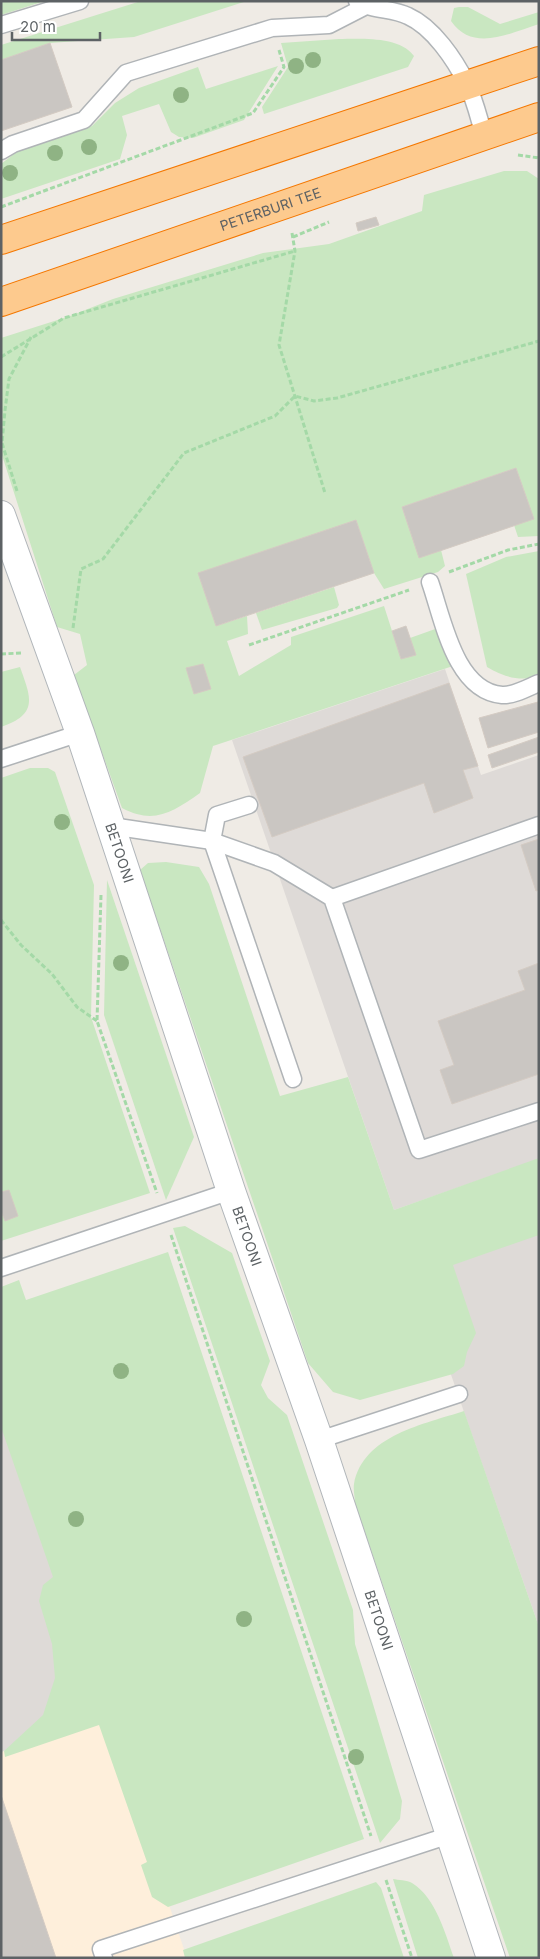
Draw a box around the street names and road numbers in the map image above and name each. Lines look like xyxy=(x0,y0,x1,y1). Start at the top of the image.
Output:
street label: PETERBURI TEE xyxy=(217,184,323,234)
street label: BETOONI xyxy=(102,821,138,885)
street label: BETOONI xyxy=(229,1204,266,1268)
street label: BETOONI xyxy=(361,1588,397,1652)

